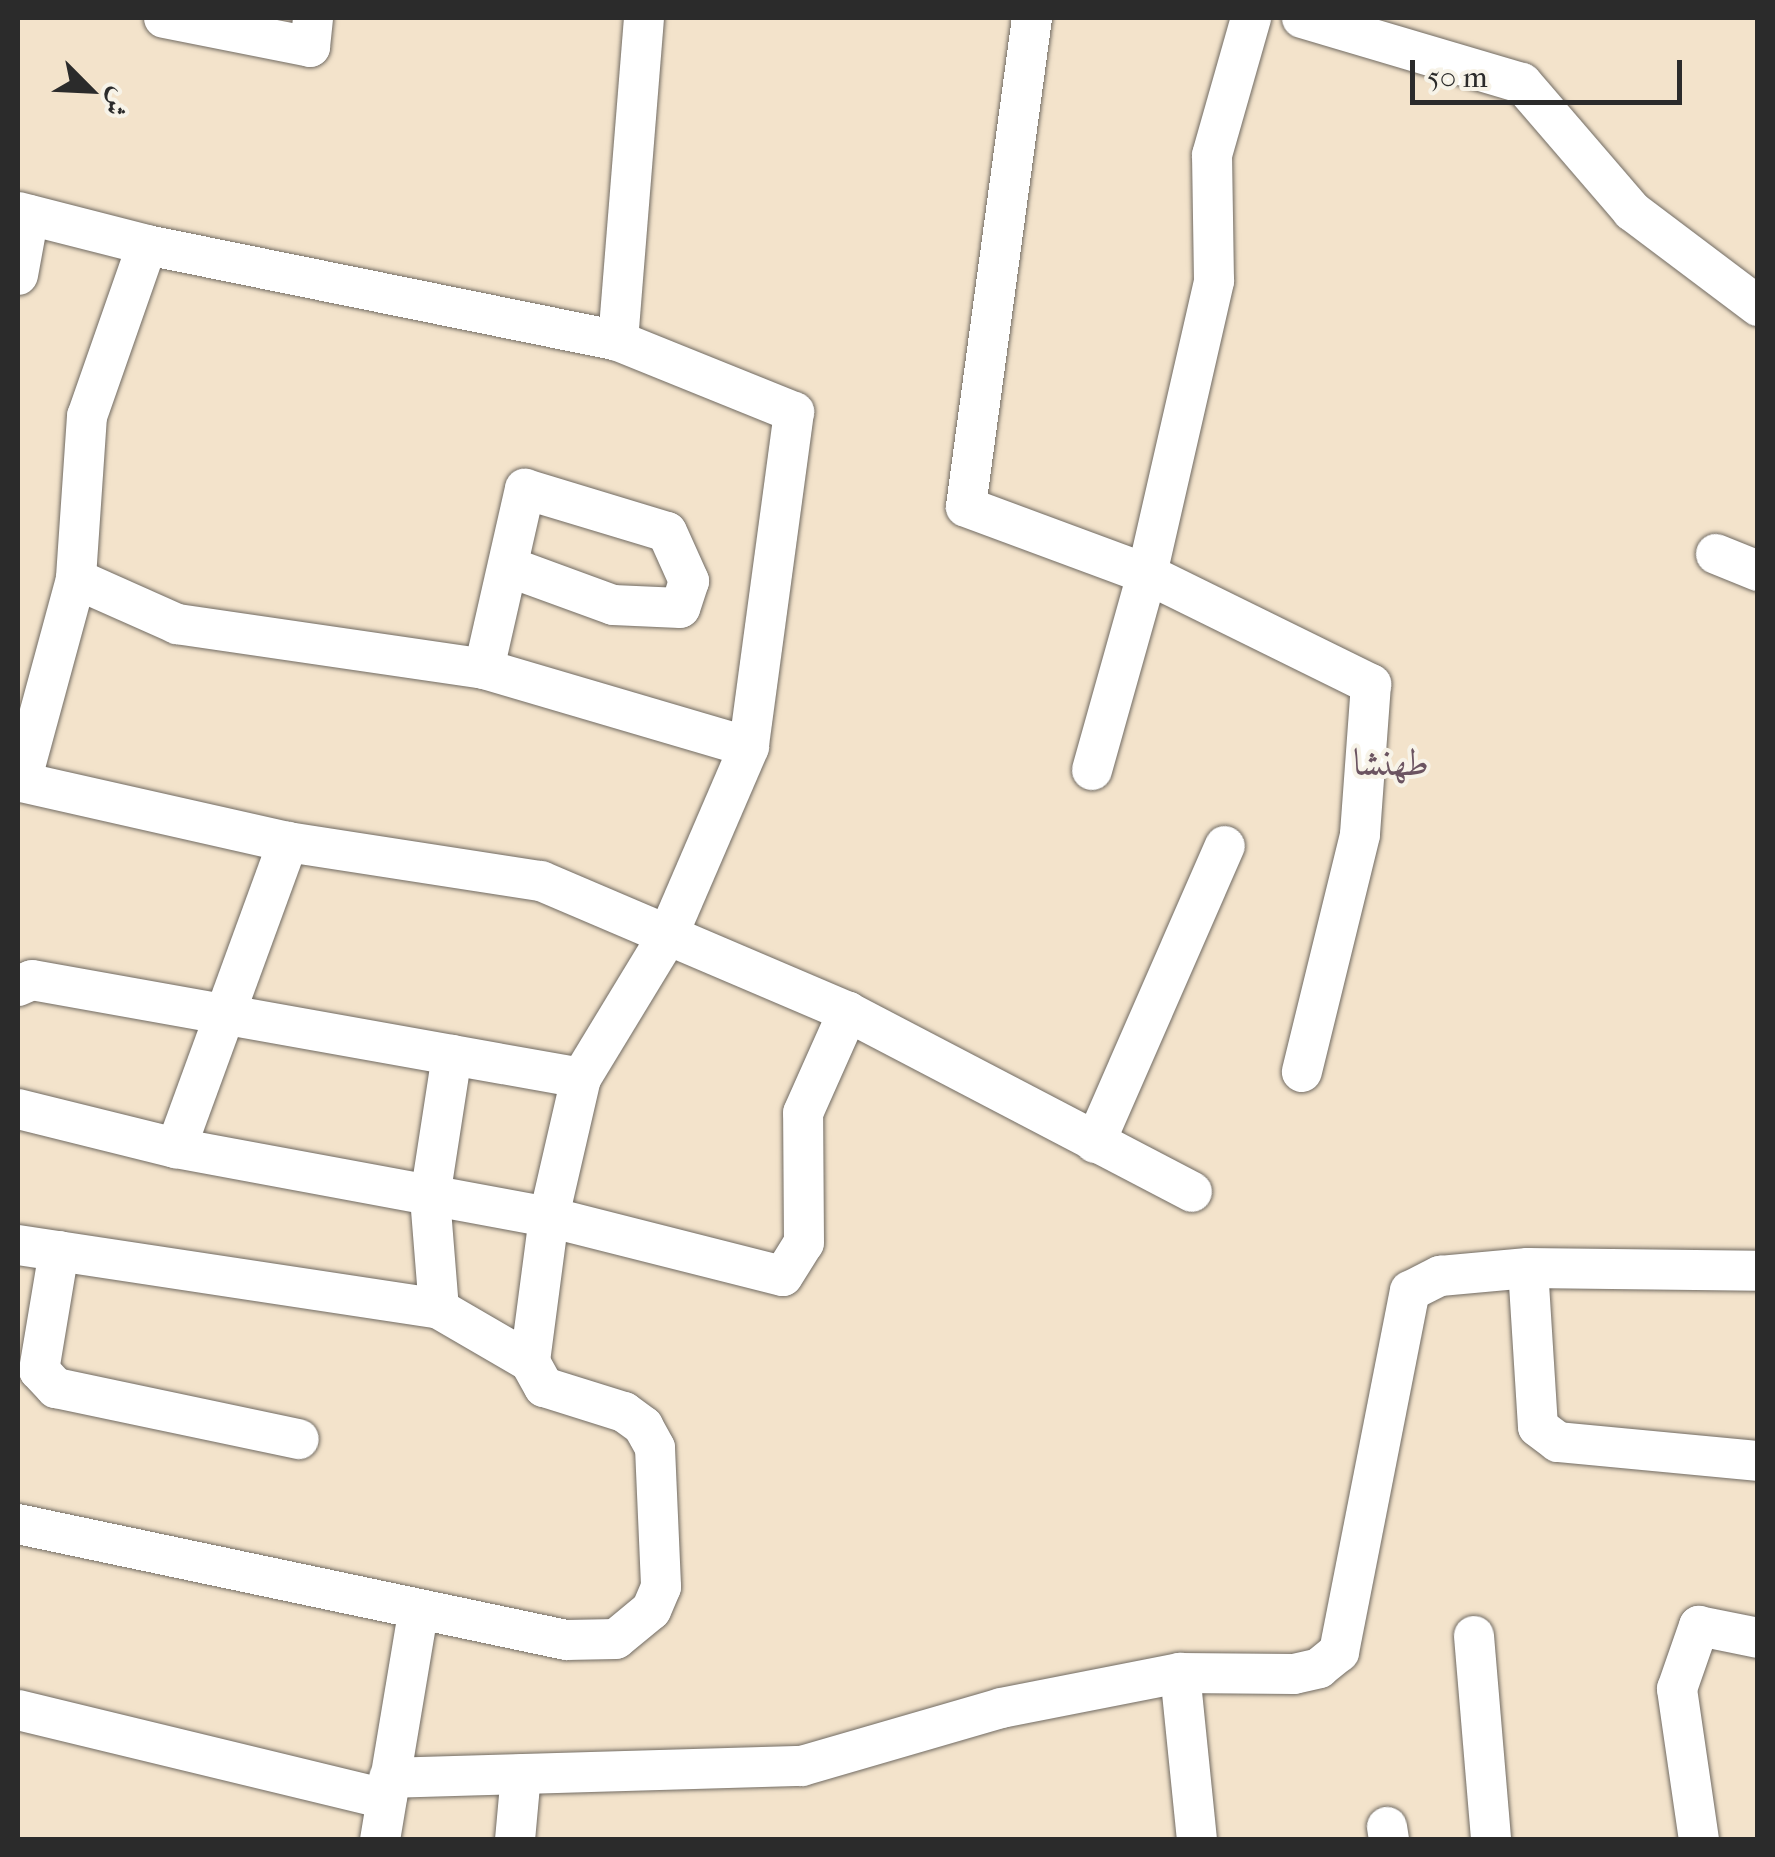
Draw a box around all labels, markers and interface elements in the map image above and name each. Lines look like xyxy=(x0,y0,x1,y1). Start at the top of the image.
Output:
north arrow xyxy=(40,40,140,140)
scale bar xyxy=(1415,40,1688,102)
text: 50 m xyxy=(1427,60,1488,95)
text: ش xyxy=(97,83,139,122)
district label: طهنشا xyxy=(1353,740,1429,786)

